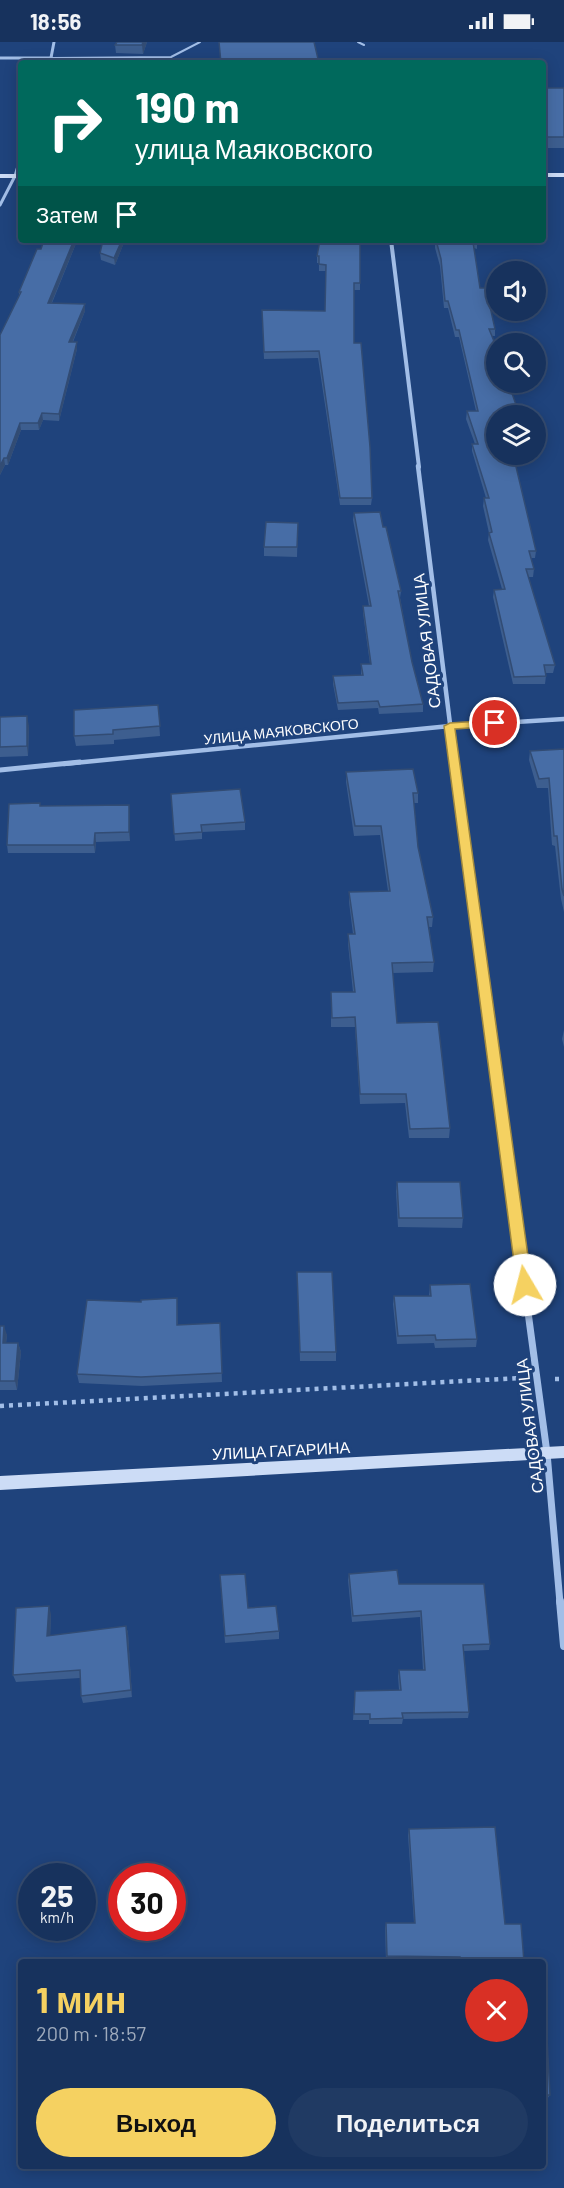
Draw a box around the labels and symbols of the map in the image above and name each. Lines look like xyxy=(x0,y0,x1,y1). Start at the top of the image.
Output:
street label: САДОВАЯ УЛИЦА xyxy=(408,572,444,709)
pin xyxy=(469,697,520,748)
street label: УЛИЦА МАЯКОВСКОГО xyxy=(203,714,359,748)
position arrow xyxy=(493,1253,557,1317)
street label: САДОВАЯ УЛИЦА xyxy=(511,1357,547,1494)
street label: УЛИЦА ГАГАРИНА xyxy=(211,1437,351,1463)
speed limit sign: 30 xyxy=(108,1863,186,1941)

